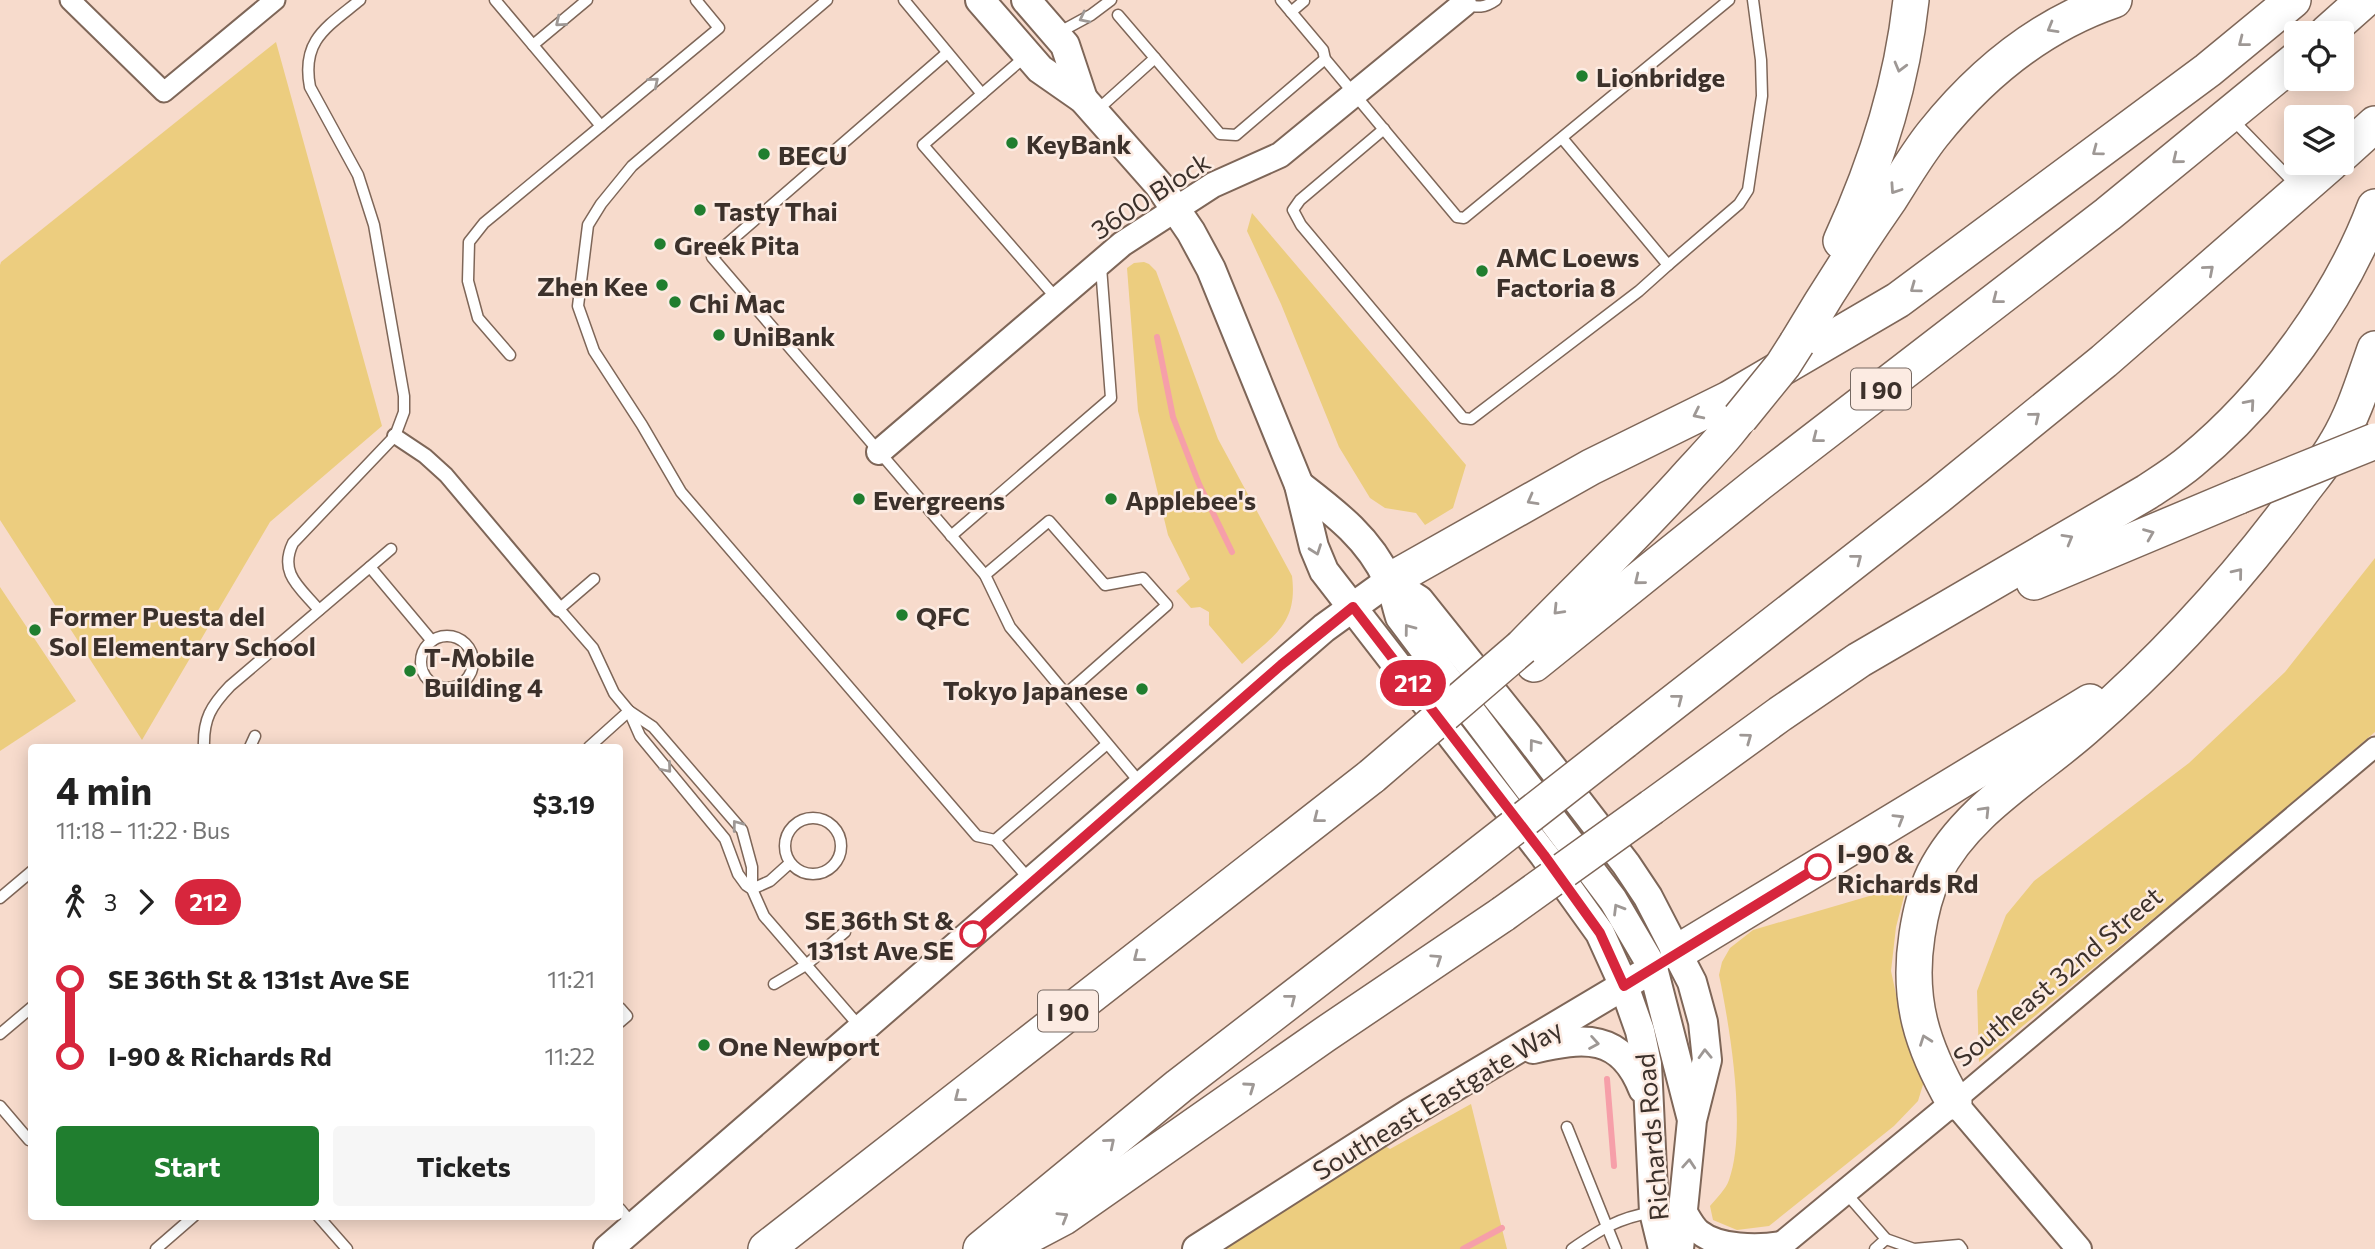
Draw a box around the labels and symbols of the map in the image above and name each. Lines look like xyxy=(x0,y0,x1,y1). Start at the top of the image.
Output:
one-way arrow xyxy=(1079,10,1091,24)
one-way arrow xyxy=(555,14,568,27)
one-way arrow xyxy=(2047,20,2060,33)
one-way arrow xyxy=(2239,34,2251,47)
place label: Lionbridge xyxy=(1596,61,1725,92)
one-way arrow xyxy=(1894,61,1909,73)
marker: Lionbridge xyxy=(1574,68,1590,84)
one-way arrow xyxy=(645,78,658,90)
place label: KeyBank xyxy=(1026,128,1132,159)
marker: KeyBank xyxy=(1004,135,1020,151)
place label: BECU xyxy=(778,139,847,170)
one-way arrow xyxy=(2092,143,2105,156)
street label: 3600 Block xyxy=(1085,145,1215,245)
marker: BECU xyxy=(756,146,772,162)
one-way arrow xyxy=(2172,151,2185,163)
one-way arrow xyxy=(1890,182,1903,195)
place label: Tasty Thai xyxy=(714,195,838,226)
marker: Tasty Thai xyxy=(692,202,708,218)
place label: Greek Pita xyxy=(674,229,799,260)
marker: Greek Pita xyxy=(652,236,668,252)
place label: AMC Loews Factoria 8 xyxy=(1496,241,1639,302)
marker: AMC Loews Factoria 8 xyxy=(1474,263,1490,279)
one-way arrow xyxy=(2201,266,2214,278)
place label: Zhen Kee xyxy=(537,270,648,301)
marker: Zhen Kee xyxy=(654,277,670,293)
one-way arrow xyxy=(1910,280,1923,292)
place label: Chi Mac xyxy=(689,287,785,318)
one-way arrow xyxy=(1992,290,2005,303)
marker: Chi Mac xyxy=(667,294,683,310)
place label: UniBank xyxy=(733,320,835,351)
marker: UniBank xyxy=(711,327,727,343)
road number: I 90 xyxy=(1851,368,1911,410)
one-way arrow xyxy=(2242,399,2254,412)
one-way arrow xyxy=(1692,406,1705,420)
one-way arrow xyxy=(2027,413,2040,425)
one-way arrow xyxy=(1813,429,1825,442)
place label: Evergreens xyxy=(873,484,1005,515)
place label: Applebee's xyxy=(1125,484,1256,515)
marker: Evergreens xyxy=(851,491,867,507)
marker: Applebee's xyxy=(1103,491,1119,507)
one-way arrow xyxy=(1526,492,1539,505)
one-way arrow xyxy=(2142,528,2154,542)
one-way arrow xyxy=(2061,534,2074,547)
one-way arrow xyxy=(1308,544,1322,556)
one-way arrow xyxy=(1849,554,1862,567)
one-way arrow xyxy=(2230,568,2243,580)
one-way arrow xyxy=(1635,571,1647,584)
place label: Former Puesta del Sol Elementary School xyxy=(49,600,316,661)
place label: QFC xyxy=(916,600,970,631)
one-way arrow xyxy=(1554,602,1566,614)
marker: QFC xyxy=(894,607,910,623)
marker: Former Puesta del Sol Elementary School xyxy=(27,622,43,638)
one-way arrow xyxy=(1405,624,1417,636)
place label: T-Mobile Building 4 xyxy=(424,641,543,702)
line badge: 212 xyxy=(1373,660,1453,706)
marker: T-Mobile Building 4 xyxy=(402,663,418,679)
place label: Tokyo Japanese xyxy=(943,674,1128,705)
marker: Tokyo Japanese xyxy=(1134,681,1150,697)
one-way arrow xyxy=(1670,694,1683,707)
one-way arrow xyxy=(1739,734,1752,746)
one-way arrow xyxy=(1530,740,1543,752)
one-way arrow xyxy=(658,760,671,772)
one-way arrow xyxy=(1976,806,1989,819)
one-way arrow xyxy=(1313,809,1326,822)
one-way arrow xyxy=(1891,815,1904,828)
one-way arrow xyxy=(732,820,745,833)
place label: I-90 & Richards Rd xyxy=(1837,837,1978,898)
marker: I-90 & Richards Rd xyxy=(1805,854,1831,880)
street label: Southeast 32nd Street xyxy=(1946,880,2168,1072)
place label: SE 36th St & 131st Ave SE xyxy=(805,904,954,965)
one-way arrow xyxy=(1614,904,1627,917)
marker: SE 36th St & 131st Ave SE xyxy=(960,921,986,947)
one-way arrow xyxy=(1133,948,1146,961)
one-way arrow xyxy=(1429,955,1442,967)
road number: I 90 xyxy=(1038,990,1098,1031)
one-way arrow xyxy=(1284,994,1296,1007)
street label: Southeast Eastgate Way xyxy=(1307,1012,1567,1186)
place label: One Newport xyxy=(718,1030,880,1061)
one-way arrow xyxy=(1588,1034,1600,1049)
one-way arrow xyxy=(1919,1035,1933,1047)
marker: One Newport xyxy=(696,1037,712,1053)
one-way arrow xyxy=(1698,1048,1713,1059)
street label: Richards Road xyxy=(1628,1052,1674,1222)
one-way arrow xyxy=(1242,1083,1255,1095)
one-way arrow xyxy=(954,1088,966,1101)
one-way arrow xyxy=(1102,1139,1114,1152)
one-way arrow xyxy=(1681,1159,1696,1170)
one-way arrow xyxy=(1055,1212,1068,1225)

